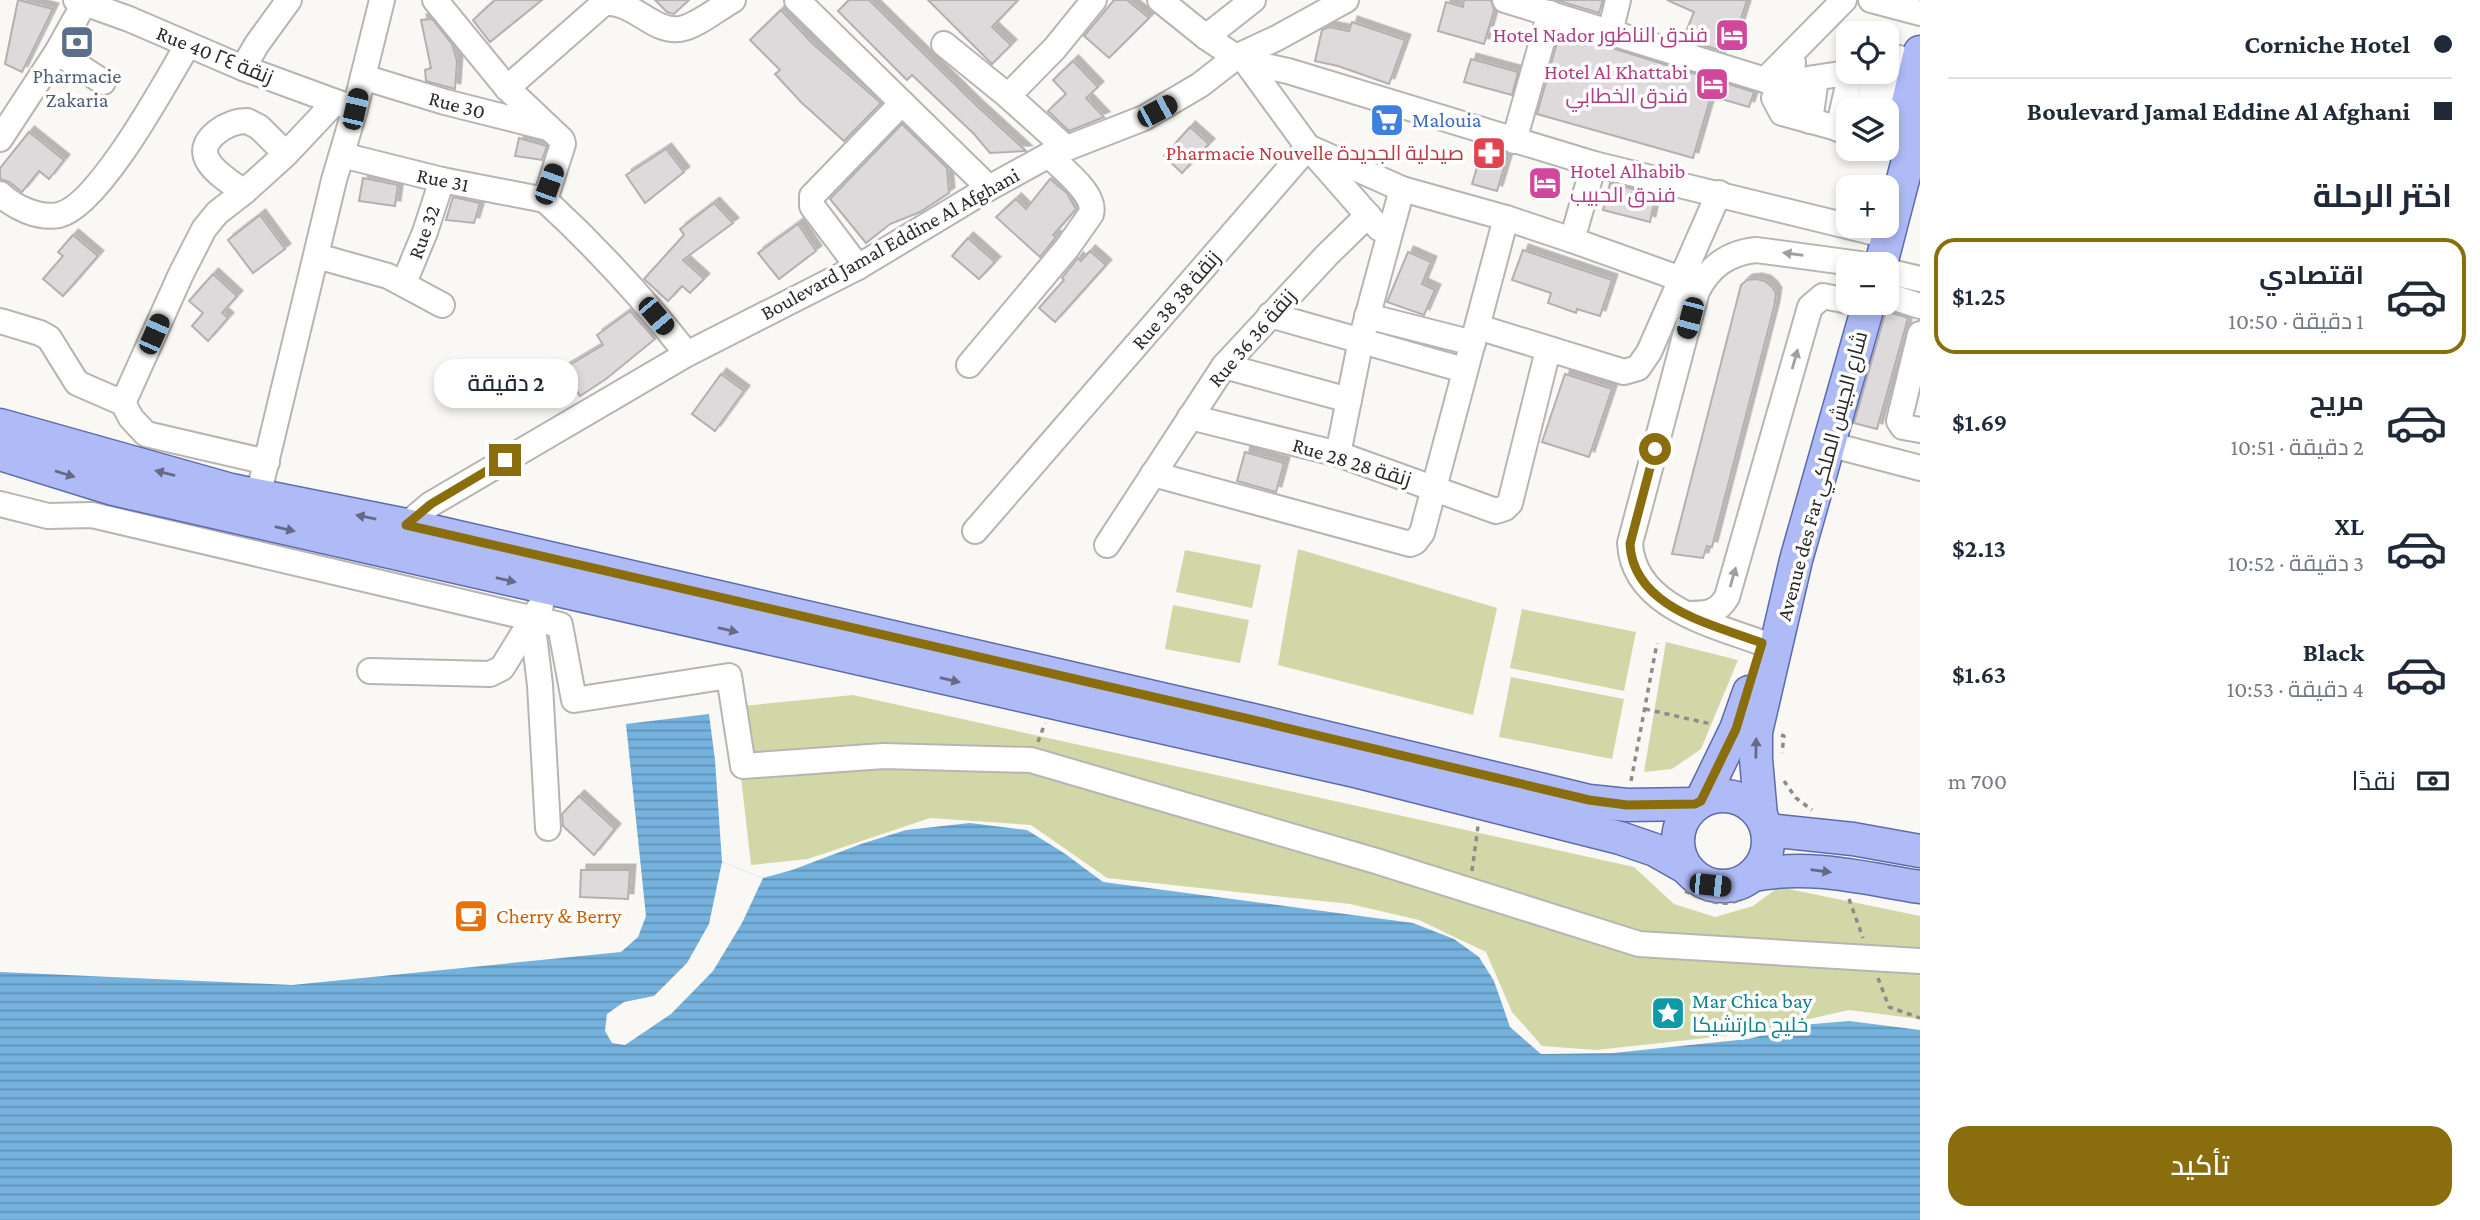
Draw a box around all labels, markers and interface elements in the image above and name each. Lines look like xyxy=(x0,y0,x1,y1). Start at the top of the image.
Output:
hotel icon: Hotel Nador فندق الناظور xyxy=(1713,16,1751,54)
street label: Rue 40 زنقة ٢٤ xyxy=(153,21,277,89)
map controls xyxy=(1836,21,1899,315)
button: locate xyxy=(1836,21,1899,84)
bank icon: Pharmacie Zakaria xyxy=(58,23,96,61)
place label: Hotel Nador فندق الناظور xyxy=(1493,23,1708,48)
text: Corniche Hotel xyxy=(2244,30,2410,59)
place label: Hotel Al Khattabi فندق الخطابي xyxy=(1544,60,1688,112)
place label: Pharmacie Zakaria xyxy=(32,64,122,112)
hotel icon: Hotel Al Khattabi فندق الخطابي xyxy=(1693,65,1731,103)
car xyxy=(341,86,370,132)
street label: Rue 30 xyxy=(426,86,488,124)
car xyxy=(1134,92,1181,130)
text: Boulevard Jamal Eddine Al Afghani xyxy=(2027,97,2410,126)
button: layers xyxy=(1836,98,1899,161)
supermarket icon: Malouia xyxy=(1368,101,1406,139)
place label: Malouia xyxy=(1412,108,1482,132)
pharmacy icon: Pharmacie Nouvelle صيدلية الجديدة xyxy=(1470,134,1508,172)
place label: Pharmacie Nouvelle صيدلية الجديدة xyxy=(1166,141,1464,165)
place label: Hotel Alhabib فندق الحبيب xyxy=(1570,159,1685,208)
car xyxy=(532,161,567,207)
street label: Rue 31 xyxy=(415,163,471,197)
street label: Boulevard Jamal Eddine Al Afghani xyxy=(757,163,1024,325)
hotel icon: Hotel Alhabib فندق الحبيب xyxy=(1526,164,1564,202)
button: + xyxy=(1836,175,1899,238)
text: اختر الرحلة xyxy=(2313,178,2452,214)
street label: Rue 32 xyxy=(403,202,445,262)
street label: Rue 38 زنقة 38 xyxy=(1127,246,1225,354)
one-way arrow xyxy=(1781,249,1803,260)
button: − xyxy=(1836,252,1899,315)
text: اقتصادي xyxy=(2259,261,2364,290)
icon: car xyxy=(2385,265,2448,328)
text: $1.25 xyxy=(1952,282,2006,311)
street label: Rue 36 زنقة 36 xyxy=(1203,284,1301,392)
car xyxy=(635,293,678,339)
car xyxy=(1675,295,1706,341)
text: 1 دقيقة · 10:50 xyxy=(2228,308,2364,334)
car xyxy=(136,311,173,357)
street label: Avenue des Far شارع الجيش الملكي xyxy=(1772,329,1876,624)
one-way arrow xyxy=(1790,348,1800,369)
callout: 2 دقيقة xyxy=(433,358,577,407)
text: 2 دقيقة xyxy=(467,370,545,396)
text: مريح xyxy=(2309,387,2364,416)
icon: car xyxy=(2385,391,2448,454)
text: $1.69 xyxy=(1952,408,2007,437)
street label: Rue 28 زنقة 28 xyxy=(1290,433,1414,491)
route start xyxy=(1639,433,1671,465)
text: 2 دقيقة · 10:51 xyxy=(2230,434,2364,460)
route end xyxy=(489,444,521,476)
one-way arrow xyxy=(154,467,176,478)
one-way arrow xyxy=(55,470,76,480)
one-way arrow xyxy=(355,512,377,523)
text: XL xyxy=(2335,512,2364,541)
icon: car xyxy=(2385,517,2448,580)
one-way arrow xyxy=(274,523,296,534)
text: $2.13 xyxy=(1952,534,2006,563)
text: 3 دقيقة · 10:52 xyxy=(2228,550,2364,576)
one-way arrow xyxy=(1728,567,1738,588)
one-way arrow xyxy=(495,574,517,585)
one-way arrow xyxy=(717,624,739,635)
text: Black xyxy=(2303,638,2364,667)
icon: car xyxy=(2385,643,2448,706)
text: $1.63 xyxy=(1952,660,2006,689)
one-way arrow xyxy=(939,674,961,685)
text: 4 دقيقة · 10:53 xyxy=(2227,676,2364,702)
one-way arrow xyxy=(1750,736,1762,758)
icon: cash xyxy=(2414,762,2452,800)
text: نقدًا xyxy=(2352,767,2396,796)
text: 700 m xyxy=(1948,768,2007,794)
one-way arrow xyxy=(1810,866,1832,877)
car xyxy=(1689,872,1732,898)
cafe icon: Cherry & Berry xyxy=(452,897,490,935)
place label: Cherry & Berry xyxy=(496,904,622,928)
place label: Mar Chica bay خليج مارتشيكا xyxy=(1692,989,1812,1039)
place icon: Mar Chica bay خليج مارتشيكا xyxy=(1649,994,1687,1032)
button: تأكيد xyxy=(1948,1126,2452,1206)

